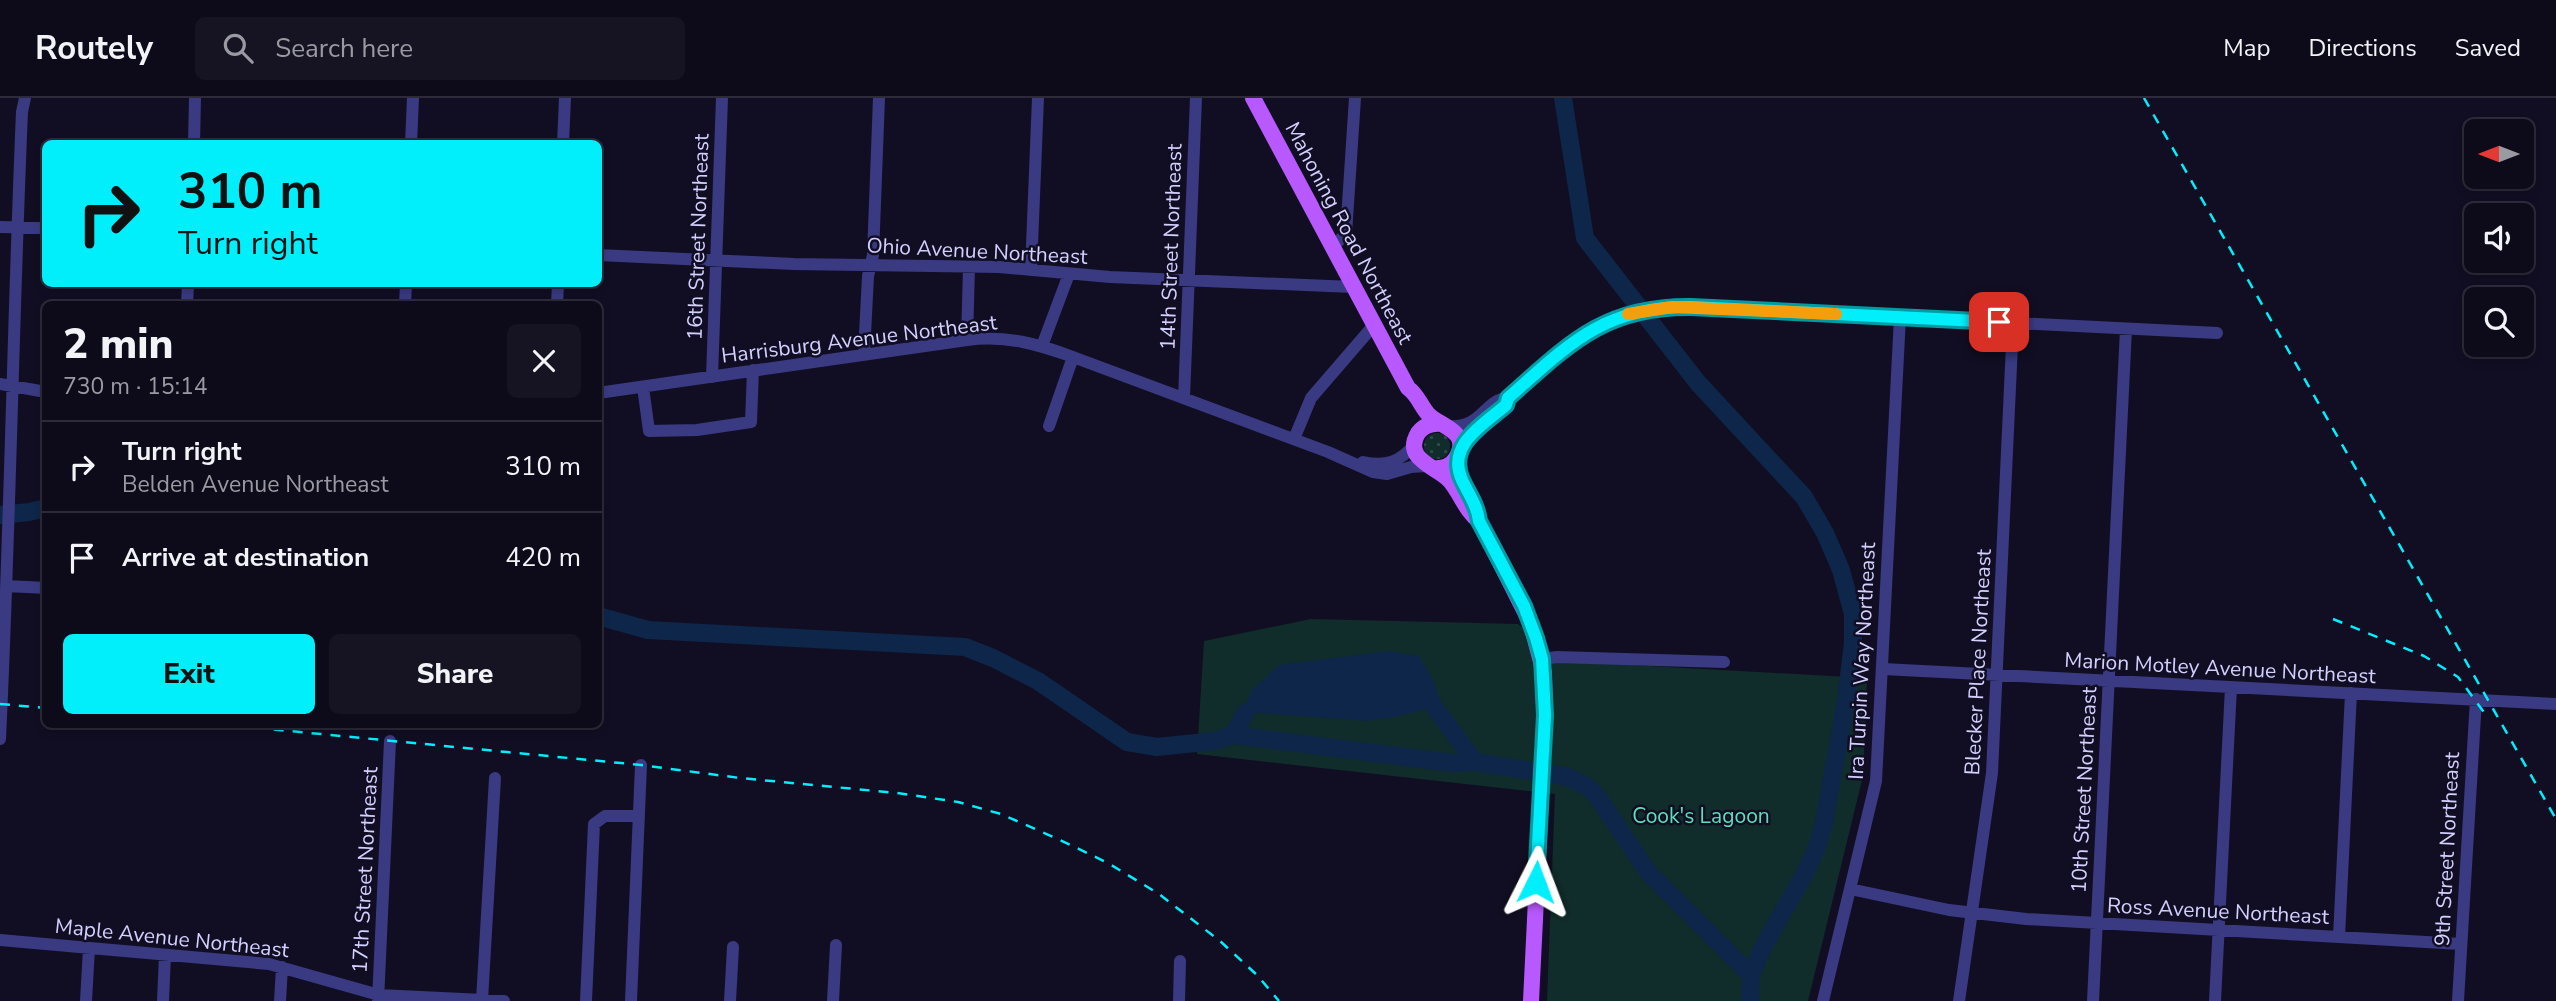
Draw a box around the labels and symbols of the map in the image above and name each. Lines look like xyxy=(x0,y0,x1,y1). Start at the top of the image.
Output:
street label: Mahoning Road Northeast xyxy=(1279,117,1420,349)
north arrow xyxy=(2464,119,2534,189)
street label: 16th Street Northeast xyxy=(680,133,716,341)
street label: 14th Street Northeast xyxy=(1153,143,1189,351)
street label: Ohio Avenue Northeast xyxy=(866,231,1089,271)
pin xyxy=(1969,292,2029,352)
street label: Harrisburg Avenue Northeast xyxy=(720,308,999,370)
street label: Ira Turpin Way Northeast xyxy=(1842,541,1882,780)
street label: Blecker Place Northeast xyxy=(1958,548,1998,776)
street label: Marion Motley Avenue Northeast xyxy=(2064,646,2377,690)
street label: 10th Street Northeast xyxy=(2065,685,2103,894)
street label: 9th Street Northeast xyxy=(2428,751,2466,947)
street label: 17th Street Northeast xyxy=(346,765,384,974)
park label: Cook's Lagoon xyxy=(1632,802,1770,830)
position arrow xyxy=(1499,845,1573,919)
street label: Ross Avenue Northeast xyxy=(2106,891,2330,931)
street label: Maple Avenue Northeast xyxy=(54,912,291,964)

